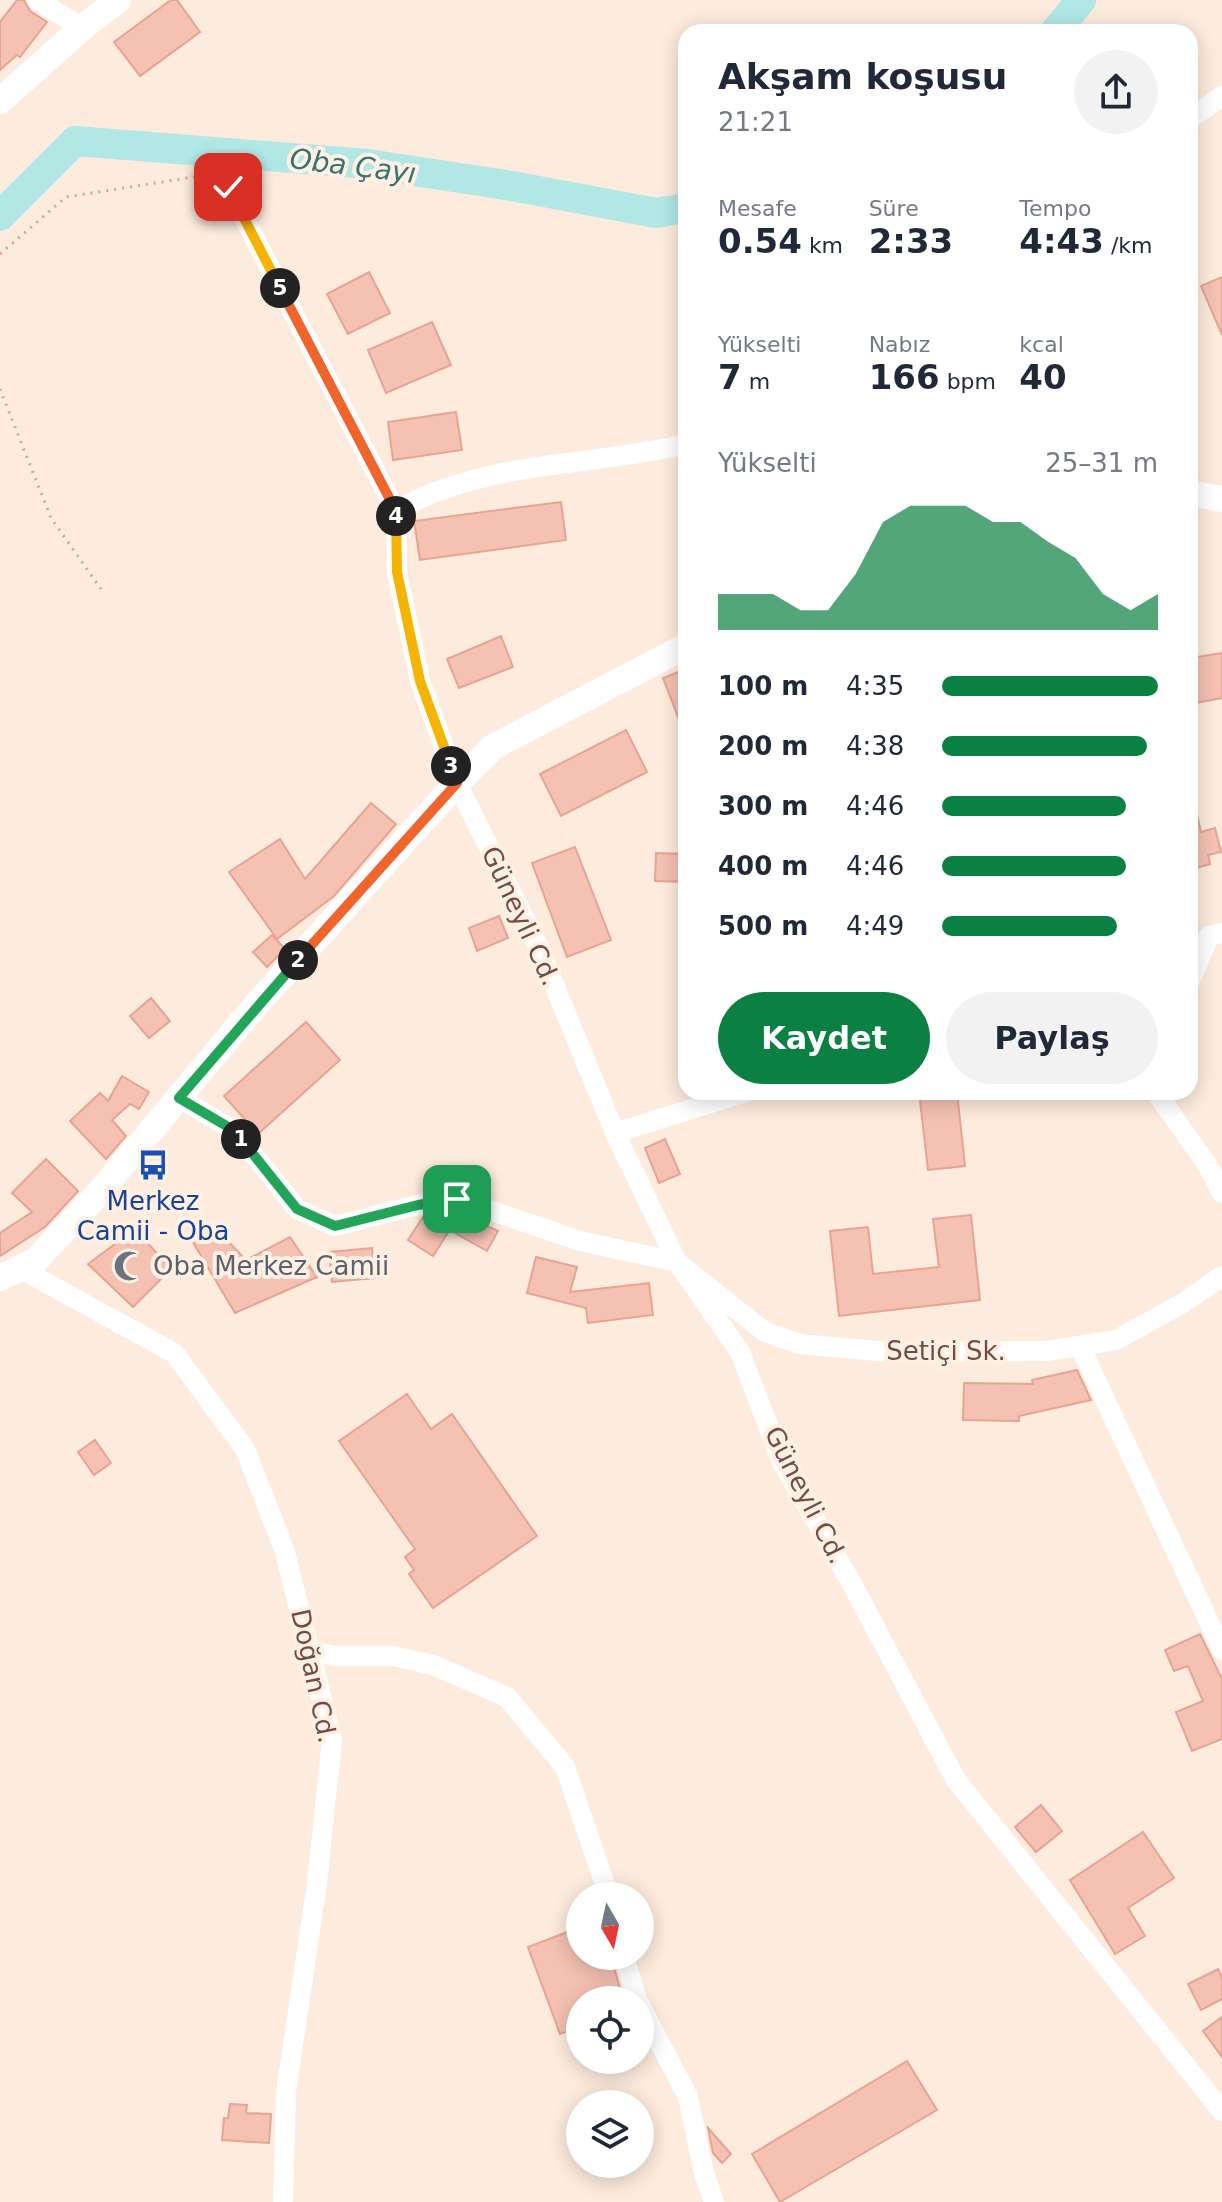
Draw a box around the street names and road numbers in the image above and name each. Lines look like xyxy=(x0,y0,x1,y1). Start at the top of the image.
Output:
street label: Güneyli Cd. xyxy=(476,842,566,990)
street label: Setiçi Sk. xyxy=(886,1336,1006,1366)
street label: Güneyli Cd. xyxy=(759,1421,853,1569)
street label: Doğan Cd. xyxy=(285,1606,343,1746)

